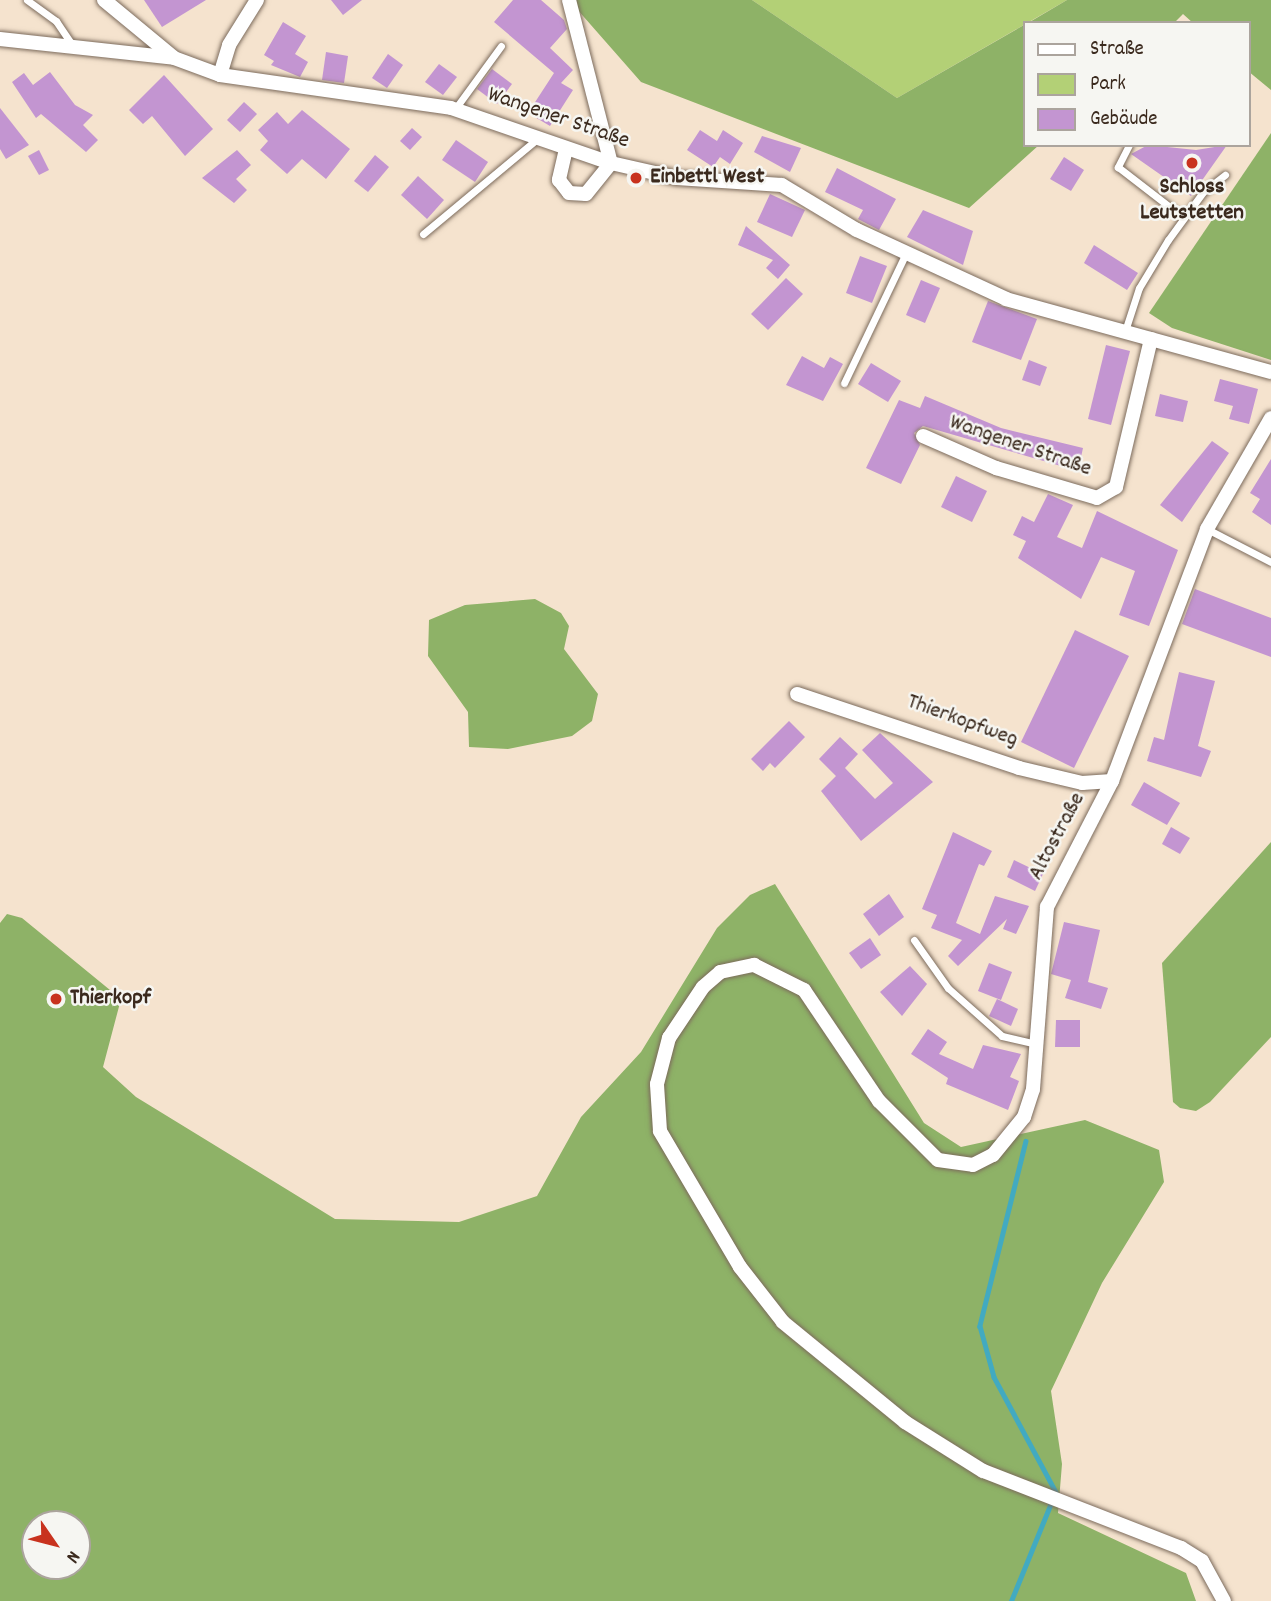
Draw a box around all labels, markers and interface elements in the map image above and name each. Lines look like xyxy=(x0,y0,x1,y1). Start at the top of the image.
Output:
legend xyxy=(1023,21,1250,147)
text: Straße xyxy=(1090,35,1144,65)
text: Park xyxy=(1090,70,1126,100)
street label: Wangener Straße xyxy=(483,82,633,156)
text: Gebäude xyxy=(1090,105,1158,135)
marker: Schloss Leutstetten xyxy=(1184,155,1200,171)
place label: Einbettl West xyxy=(650,164,765,192)
marker: Einbettl West xyxy=(628,170,644,186)
place label: Schloss Leutstetten xyxy=(1140,174,1244,228)
street label: Wangener Straße xyxy=(945,410,1095,484)
street label: Thierkopfweg xyxy=(903,689,1021,755)
street label: Altostraße xyxy=(1023,788,1093,886)
place label: Thierkopf xyxy=(70,985,151,1013)
marker: Thierkopf xyxy=(48,991,64,1007)
north arrow xyxy=(21,1510,91,1580)
text: N xyxy=(58,1545,86,1568)

